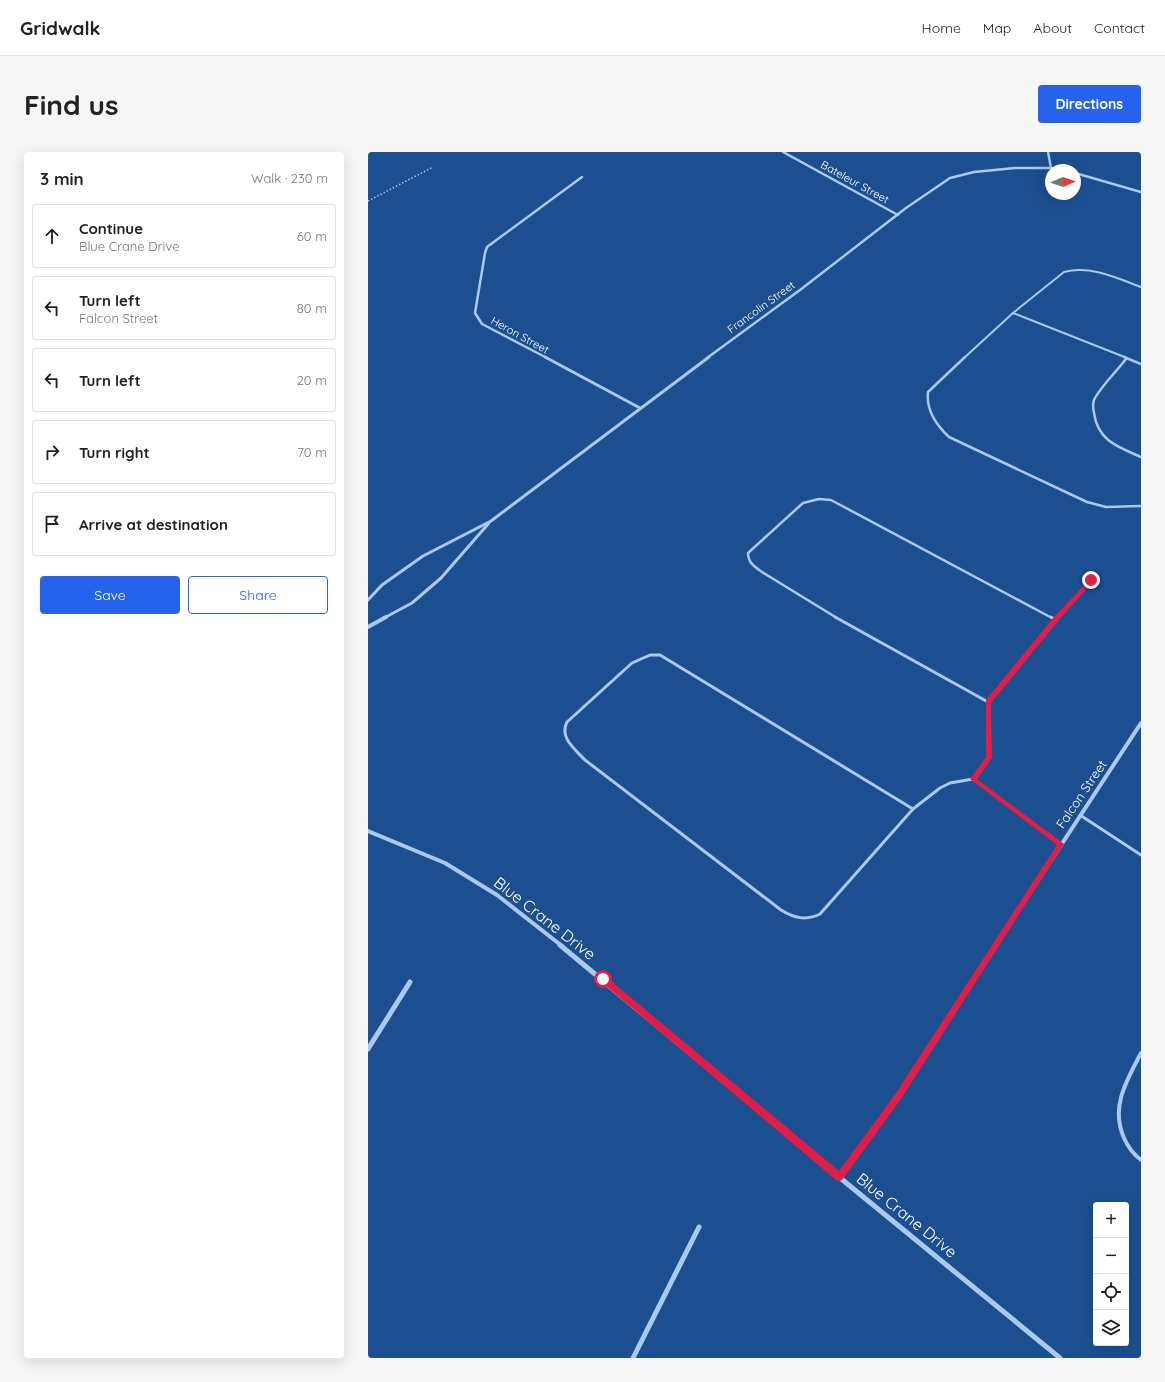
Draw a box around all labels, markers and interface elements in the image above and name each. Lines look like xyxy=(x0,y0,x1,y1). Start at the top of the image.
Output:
text: Gridwalk xyxy=(20,16,100,40)
text: Home xyxy=(922,19,961,37)
text: Map xyxy=(983,19,1011,37)
text: About xyxy=(1033,19,1072,37)
text: Contact xyxy=(1094,19,1145,37)
button: Directions xyxy=(1038,85,1141,123)
text: Find us xyxy=(24,87,118,122)
street label: Bateleur Street xyxy=(818,157,892,207)
north arrow xyxy=(1045,164,1081,200)
text: 3 min xyxy=(40,168,84,189)
text: Walk · 230 m xyxy=(251,170,328,186)
text: Continue xyxy=(79,219,143,238)
icon: ahead xyxy=(41,225,63,247)
text: 60 m xyxy=(297,228,327,244)
text: Blue Crane Drive xyxy=(79,238,180,254)
street label: Francolin Street xyxy=(725,278,798,336)
text: Turn left xyxy=(79,291,141,310)
icon: left xyxy=(41,297,63,319)
text: 80 m xyxy=(297,300,327,316)
text: Falcon Street xyxy=(79,310,158,326)
street label: Heron Street xyxy=(489,313,552,357)
icon: left xyxy=(41,369,63,391)
text: Turn left xyxy=(79,371,141,390)
text: 20 m xyxy=(297,372,327,388)
icon: right xyxy=(41,441,63,463)
text: Turn right xyxy=(79,443,150,462)
text: 70 m xyxy=(297,444,327,460)
icon: arrive xyxy=(41,513,63,535)
text: Arrive at destination xyxy=(79,515,228,534)
route end xyxy=(1082,571,1100,589)
button: Save xyxy=(40,576,180,614)
button: Share xyxy=(188,576,328,614)
street label: Falcon Street xyxy=(1052,757,1110,831)
street label: Blue Crane Drive xyxy=(490,872,600,964)
route start xyxy=(594,970,612,988)
street label: Blue Crane Drive xyxy=(853,1168,961,1262)
map controls xyxy=(1093,1202,1129,1346)
button: + xyxy=(1093,1202,1129,1238)
button: − xyxy=(1093,1238,1129,1274)
button: locate xyxy=(1093,1274,1129,1310)
button: layers xyxy=(1093,1310,1129,1346)

